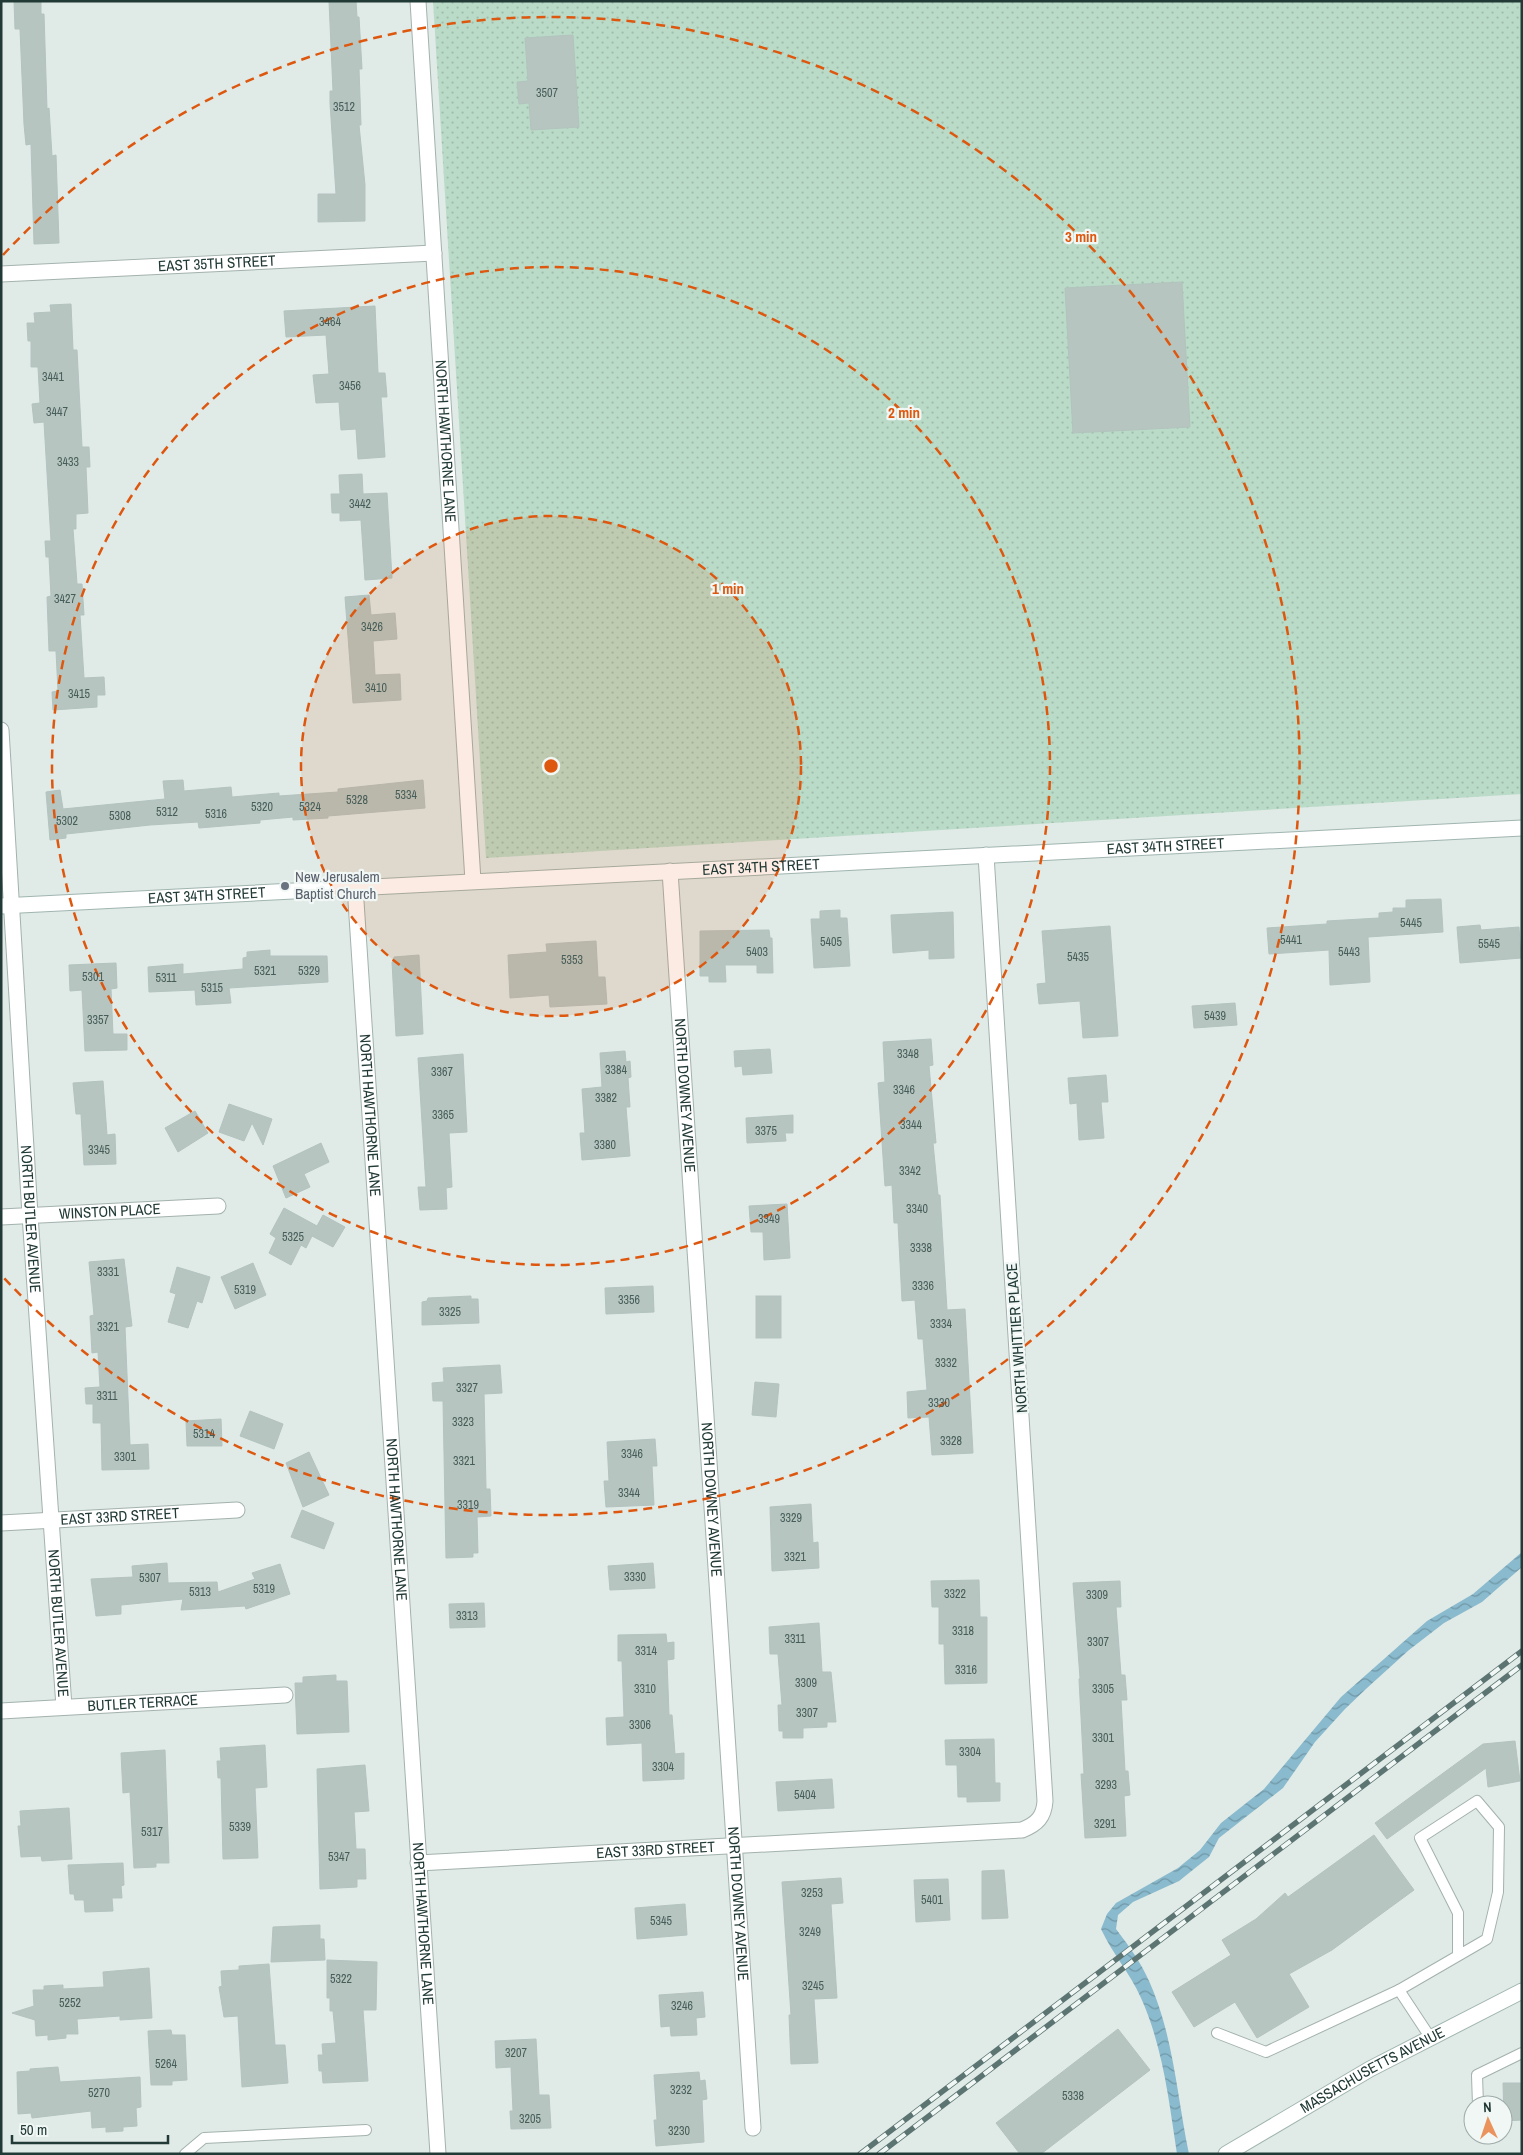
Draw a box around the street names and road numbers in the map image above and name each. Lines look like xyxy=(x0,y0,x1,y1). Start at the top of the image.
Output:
street label: EAST 35TH STREET xyxy=(158,250,276,276)
street label: NORTH HAWTHORNE LANE xyxy=(430,359,462,523)
street label: EAST 34TH STREET xyxy=(1106,832,1225,859)
street label: EAST 34TH STREET xyxy=(702,853,821,880)
street label: EAST 34TH STREET xyxy=(148,881,266,908)
street label: NORTH DOWNEY AVENUE xyxy=(670,1018,701,1173)
street label: NORTH HAWTHORNE LANE xyxy=(355,1034,386,1197)
street label: NORTH BUTLER AVENUE xyxy=(16,1145,46,1294)
street label: WINSTON PLACE xyxy=(58,1198,161,1224)
street label: NORTH WHITTIER PLACE xyxy=(1001,1262,1032,1414)
street label: NORTH DOWNEY AVENUE xyxy=(696,1422,728,1577)
street label: NORTH HAWTHORNE LANE xyxy=(381,1438,413,1602)
street label: EAST 33RD STREET xyxy=(60,1502,180,1530)
street label: NORTH BUTLER AVENUE xyxy=(43,1549,74,1698)
street label: BUTLER TERRACE xyxy=(87,1689,199,1716)
street label: NORTH DOWNEY AVENUE xyxy=(723,1826,754,1982)
street label: EAST 33RD STREET xyxy=(596,1836,716,1863)
street label: NORTH HAWTHORNE LANE xyxy=(408,1842,439,2006)
street label: MASSACHUSETTS AVENUE xyxy=(1296,2021,1448,2118)

